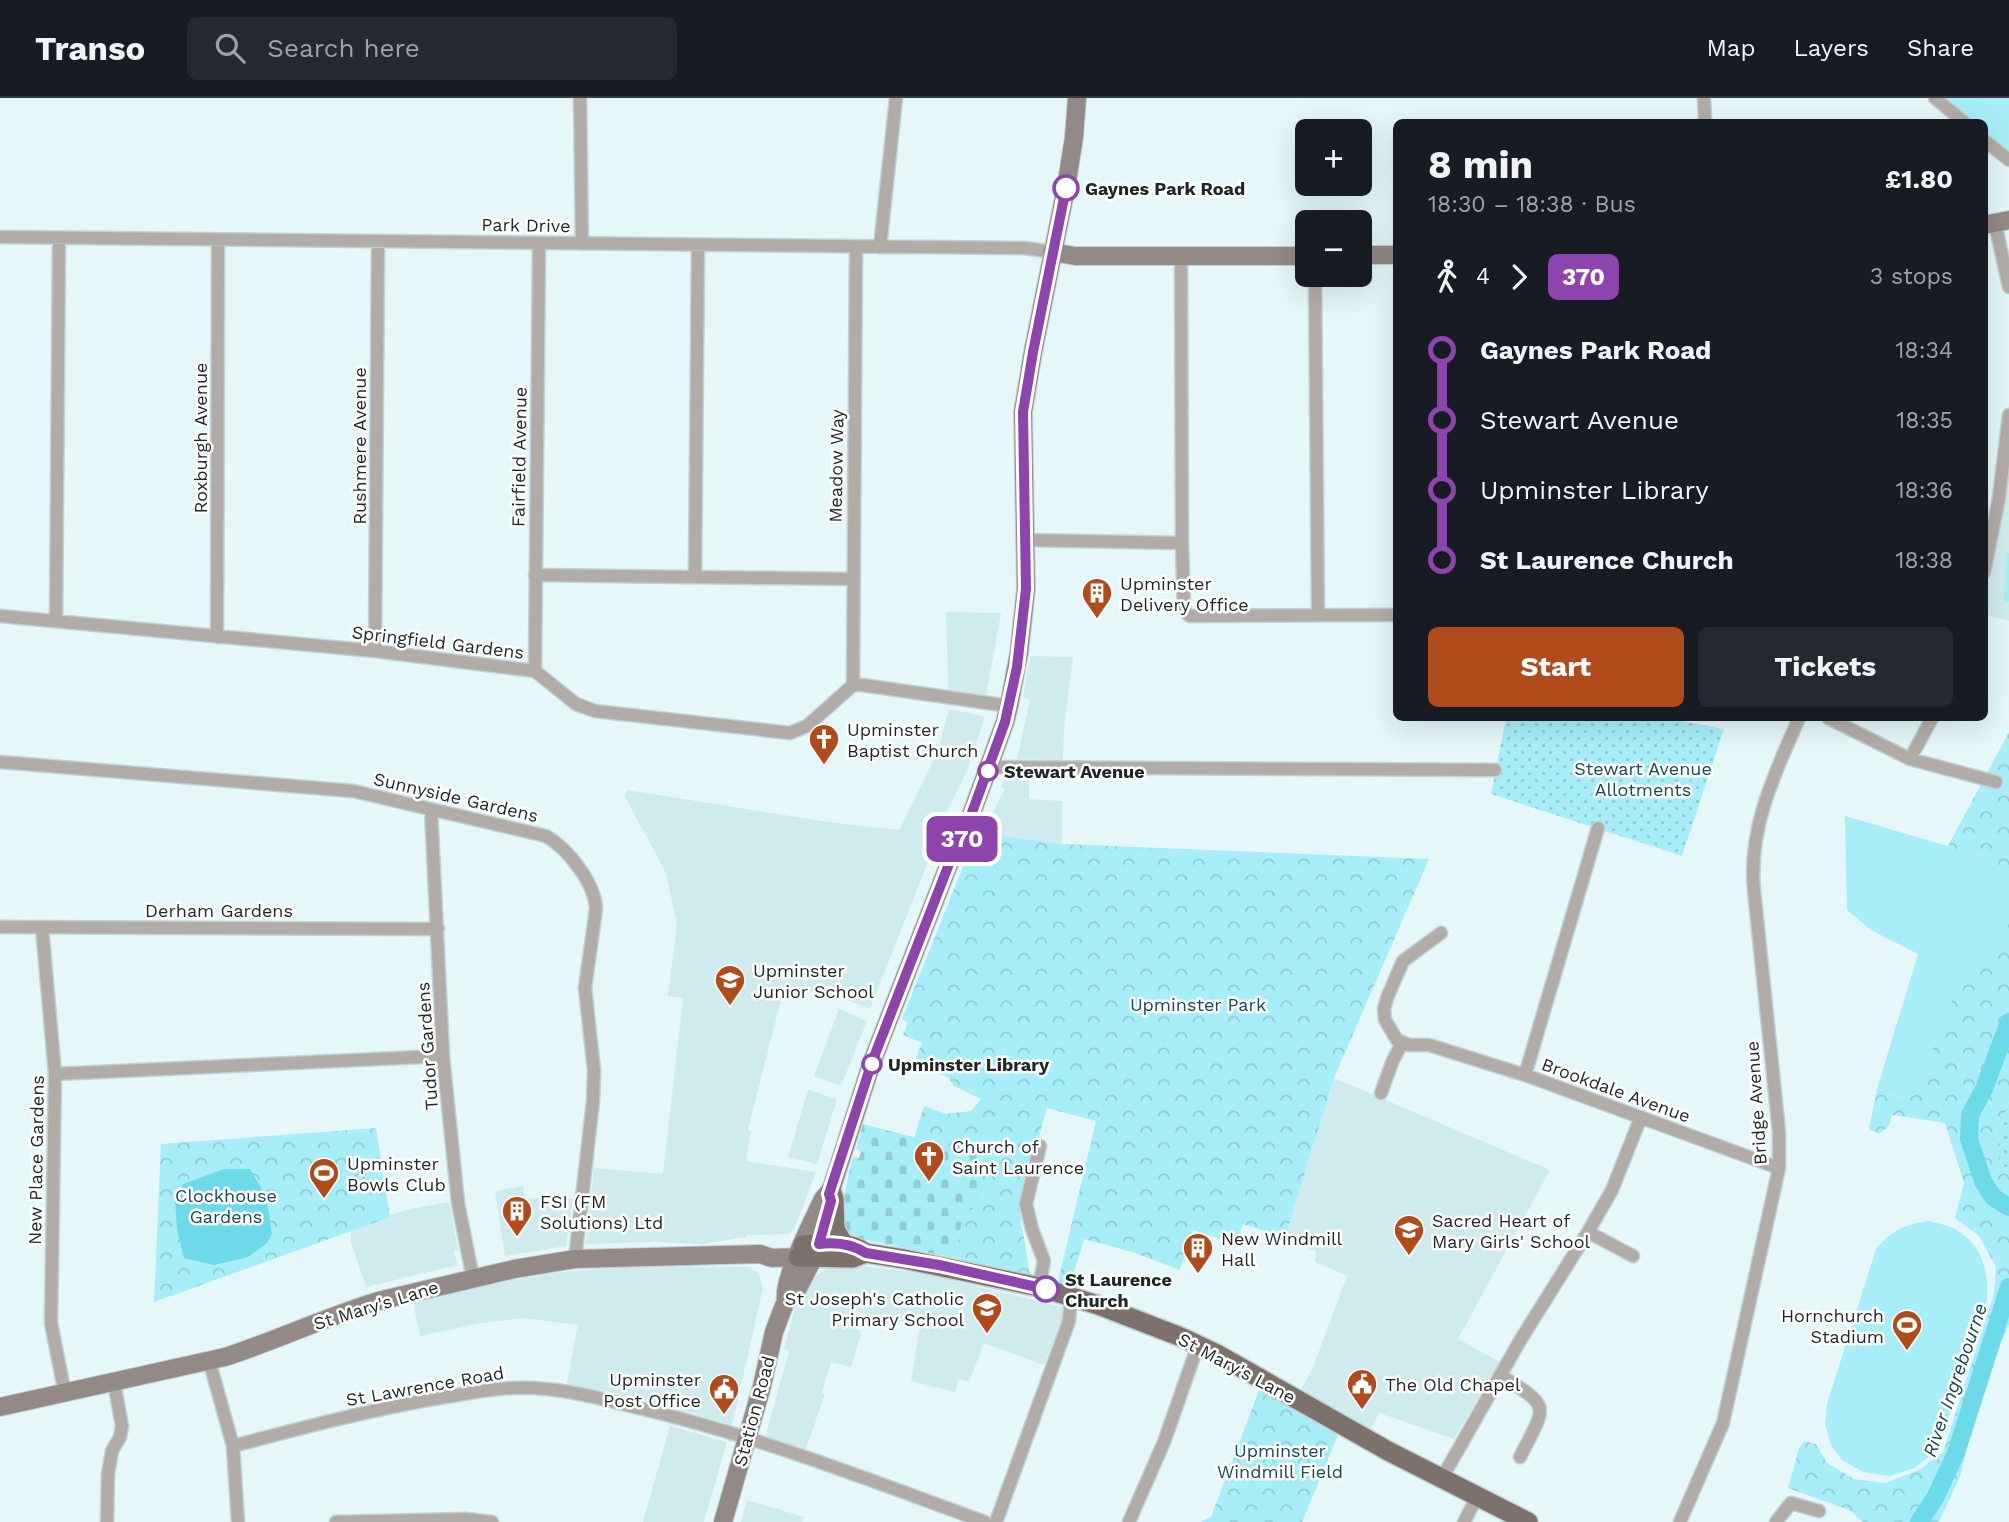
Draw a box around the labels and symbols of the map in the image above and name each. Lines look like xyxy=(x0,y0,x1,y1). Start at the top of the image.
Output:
marker: Gaynes Park Road xyxy=(1053,175,1079,201)
place label: Gaynes Park Road xyxy=(1085,178,1245,199)
street label: Park Drive xyxy=(481,214,571,236)
street label: Roxburgh Avenue xyxy=(190,363,211,513)
street label: Rushmere Avenue xyxy=(349,367,370,525)
street label: Fairfield Avenue xyxy=(507,387,531,527)
street label: Meadow Way xyxy=(825,408,848,523)
place label: Upminster Delivery Office xyxy=(1120,573,1249,615)
building icon: Upminster Delivery Office xyxy=(1080,576,1114,620)
street label: Springfield Gardens xyxy=(351,621,525,663)
place label: Upminster Baptist Church xyxy=(847,719,978,761)
church icon: Upminster Baptist Church xyxy=(807,722,841,766)
park label: Stewart Avenue Allotments xyxy=(1574,758,1712,800)
marker: Stewart Avenue xyxy=(978,761,998,781)
place label: Stewart Avenue xyxy=(1004,761,1145,782)
street label: Sunnyside Gardens xyxy=(372,768,540,826)
line badge: 370 xyxy=(922,816,1002,862)
street label: Derham Gardens xyxy=(145,900,293,921)
place label: Upminster Junior School xyxy=(753,960,874,1002)
school or university icon: Upminster Junior School xyxy=(713,963,747,1007)
street label: Tudor Gardens xyxy=(412,981,442,1111)
park label: Upminster Park xyxy=(1130,994,1266,1015)
street label: Bridge Avenue xyxy=(1741,1040,1771,1166)
street label: Brookdale Avenue xyxy=(1539,1053,1693,1127)
marker: Upminster Library xyxy=(862,1054,882,1074)
place label: Upminster Library xyxy=(888,1054,1050,1075)
street label: New Place Gardens xyxy=(24,1075,48,1245)
place label: Church of Saint Laurence xyxy=(952,1136,1084,1178)
church icon: Church of Saint Laurence xyxy=(912,1139,946,1183)
place label: Upminster Bowls Club xyxy=(347,1153,446,1195)
sports icon: Upminster Bowls Club xyxy=(307,1156,341,1200)
park label: Clockhouse Gardens xyxy=(175,1185,277,1227)
place label: FSI (FM Solutions) Ltd xyxy=(540,1191,663,1233)
building icon: FSI (FM Solutions) Ltd xyxy=(500,1194,534,1238)
place label: Sacred Heart of Mary Girls' School xyxy=(1432,1210,1590,1252)
school or university icon: Sacred Heart of Mary Girls' School xyxy=(1392,1213,1426,1257)
place label: New Windmill Hall xyxy=(1221,1228,1343,1270)
building icon: New Windmill Hall xyxy=(1181,1231,1215,1275)
place label: St Laurence Church xyxy=(1065,1269,1172,1311)
street label: St Mary's Lane xyxy=(311,1276,441,1334)
marker: St Laurence Church xyxy=(1033,1276,1059,1302)
place label: St Joseph's Catholic Primary School xyxy=(785,1288,964,1330)
school or university icon: St Joseph's Catholic Primary School xyxy=(970,1291,1004,1335)
water label: River Ingrebourne xyxy=(1918,1300,1992,1460)
place label: Hornchurch Stadium xyxy=(1781,1305,1884,1347)
sports icon: Hornchurch Stadium xyxy=(1890,1308,1924,1352)
street label: St Mary's Lane xyxy=(1175,1328,1299,1408)
street label: Station Road xyxy=(729,1354,779,1468)
street label: St Lawrence Road xyxy=(344,1362,506,1410)
public building icon: The Old Chapel xyxy=(1345,1367,1379,1411)
place label: Upminster Post Office xyxy=(603,1369,701,1411)
public building icon: Upminster Post Office xyxy=(707,1372,741,1416)
place label: The Old Chapel xyxy=(1385,1374,1521,1395)
park label: Upminster Windmill Field xyxy=(1217,1440,1343,1482)

